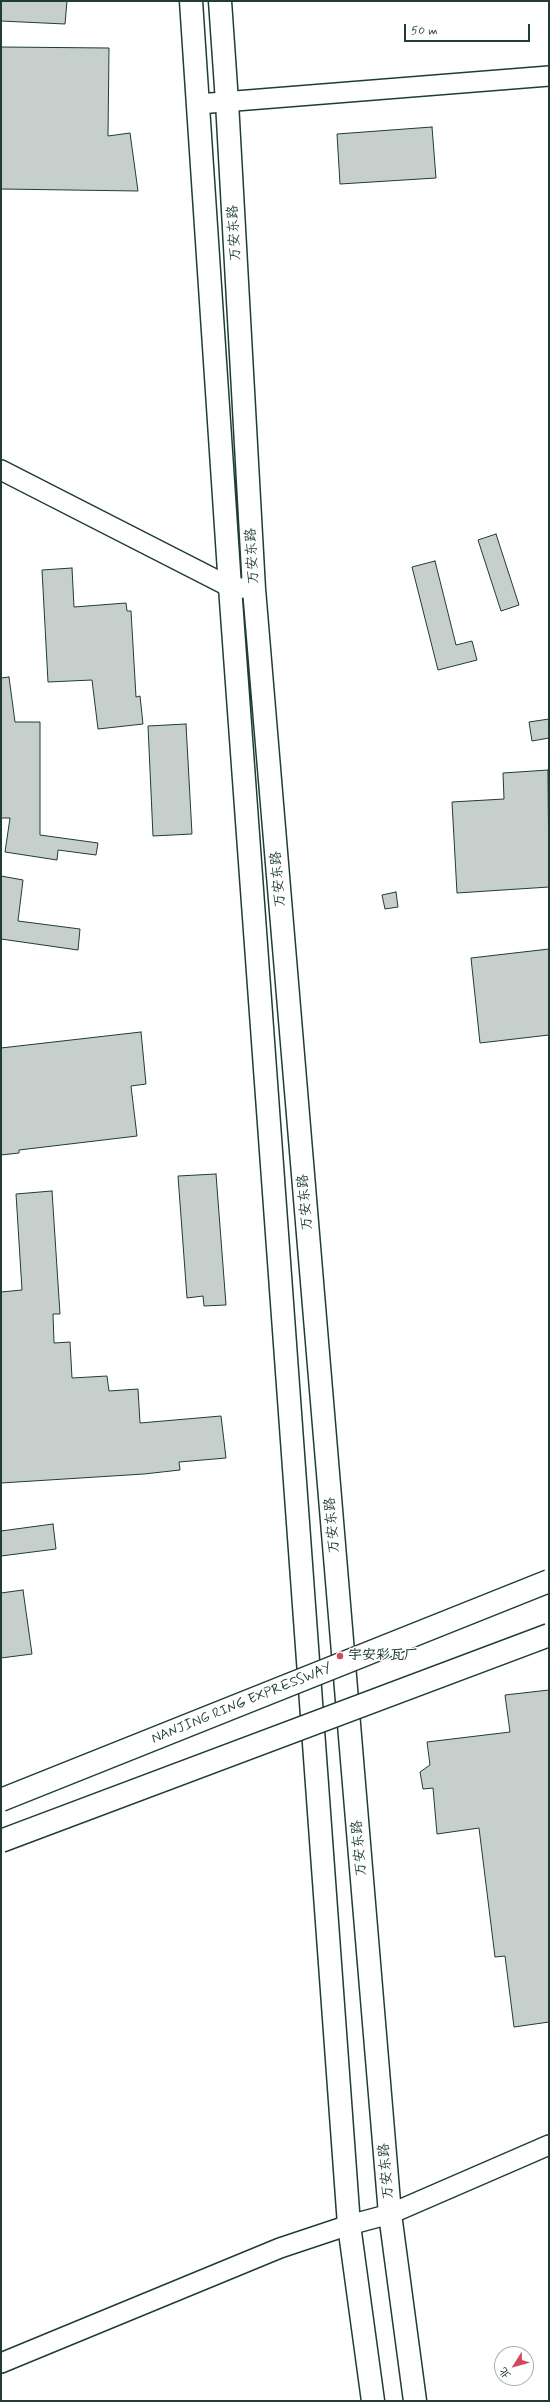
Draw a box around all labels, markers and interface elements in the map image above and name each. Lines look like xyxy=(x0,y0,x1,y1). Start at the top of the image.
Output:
scale bar xyxy=(406,16,532,42)
text: 50 m xyxy=(411,23,438,39)
street label: 万安东路 xyxy=(225,205,245,261)
street label: 万安东路 xyxy=(243,528,263,584)
street label: 万安东路 xyxy=(268,850,290,908)
street label: 万安东路 xyxy=(295,1173,317,1231)
street label: 万安东路 xyxy=(322,1496,344,1554)
place label: 宇安彩瓦厂 xyxy=(348,1648,418,1664)
marker: 宇安彩瓦厂 xyxy=(335,1651,345,1661)
street label: NANJING RING EXPRESSWAY xyxy=(149,1660,335,1748)
street label: 万安东路 xyxy=(349,1819,371,1877)
street label: 万安东路 xyxy=(376,2142,398,2200)
north arrow xyxy=(494,2346,534,2386)
text: 北 xyxy=(496,2364,514,2381)

